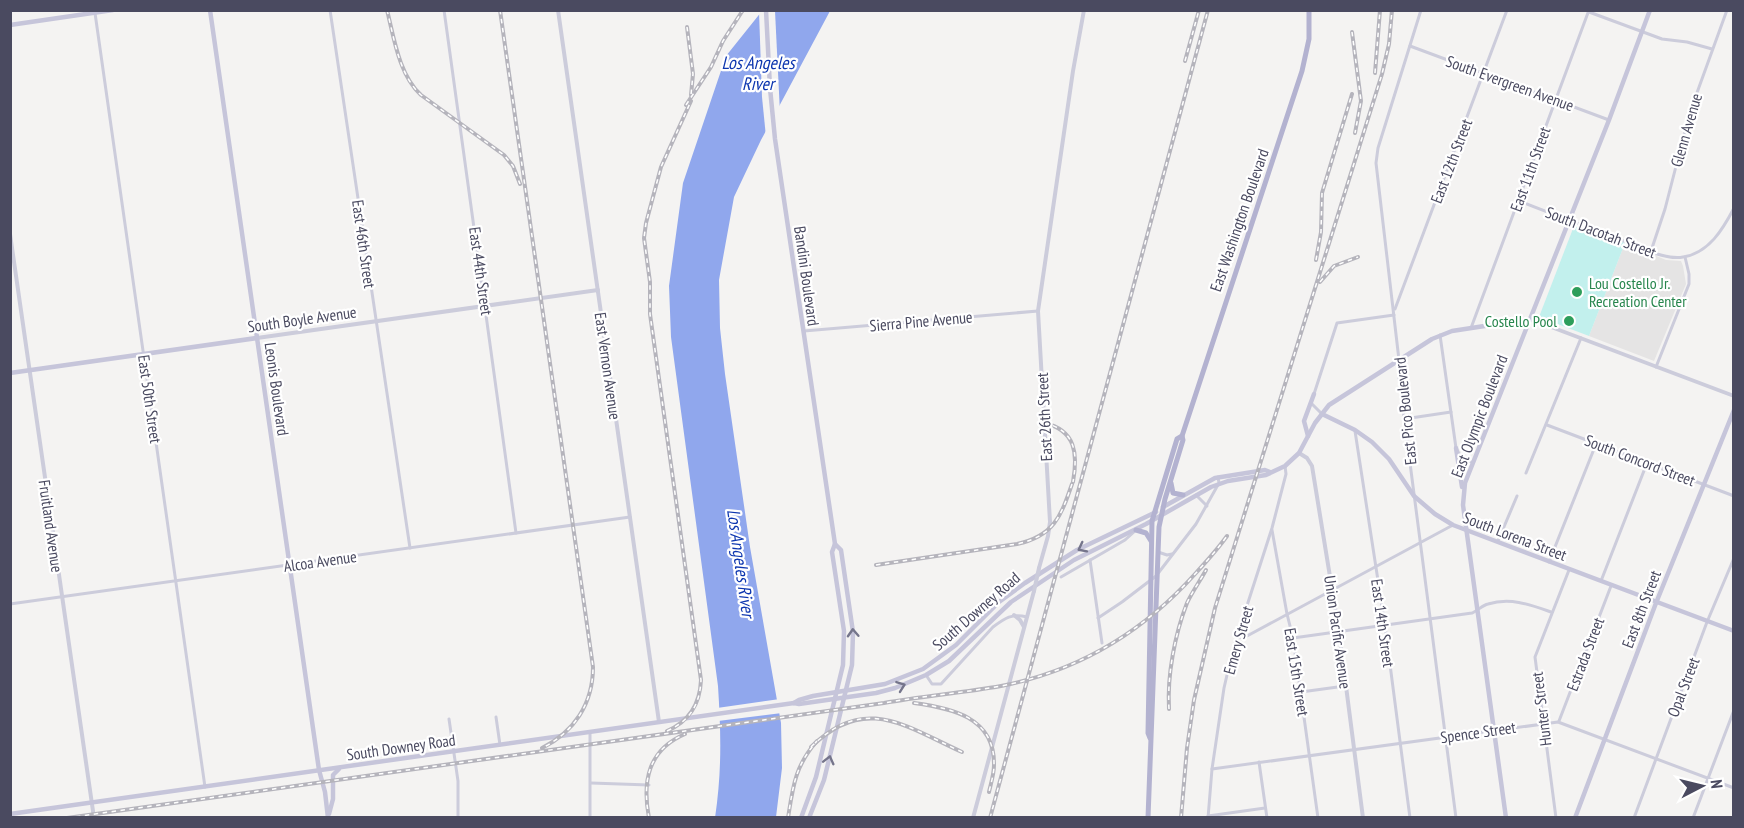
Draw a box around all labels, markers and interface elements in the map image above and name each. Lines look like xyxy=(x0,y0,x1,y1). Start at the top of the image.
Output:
water label: Los Angeles River xyxy=(721,51,797,95)
street label: South Evergreen Avenue xyxy=(1443,51,1577,115)
street label: Glenn Avenue xyxy=(1666,91,1706,169)
street label: East 12th Street xyxy=(1426,115,1476,206)
street label: East 11th Street xyxy=(1505,123,1555,214)
street label: East Washington Boulevard xyxy=(1205,146,1273,294)
street label: East 46th Street xyxy=(348,199,380,290)
street label: South Dacotah Street xyxy=(1543,202,1660,263)
street label: Bandini Boulevard xyxy=(790,225,824,327)
street label: East 44th Street xyxy=(465,226,497,317)
place label: Lou Costello Jr. Recreation Center xyxy=(1589,273,1687,311)
marker: Lou Costello Jr. Recreation Center xyxy=(1570,285,1584,299)
street label: South Boyle Avenue xyxy=(246,301,358,337)
street label: Sierra Pine Avenue xyxy=(869,307,973,335)
street label: East Vernon Avenue xyxy=(591,311,625,421)
place label: Costello Pool xyxy=(1485,311,1557,331)
marker: Costello Pool xyxy=(1562,314,1576,328)
street label: Leonis Boulevard xyxy=(261,341,293,437)
street label: East Olympic Boulevard xyxy=(1446,352,1512,480)
street label: East 50th Street xyxy=(134,354,166,445)
street label: East Pico Boulevard xyxy=(1389,356,1421,466)
street label: East 26th Street xyxy=(1032,372,1056,462)
street label: South Concord Street xyxy=(1582,430,1699,490)
street label: Fruitland Avenue xyxy=(35,478,67,574)
water label: Los Angeles River xyxy=(722,507,760,622)
street label: South Lorena Street xyxy=(1460,507,1570,565)
one-way arrow xyxy=(1078,540,1089,552)
street label: Alcoa Avenue xyxy=(282,546,358,576)
street label: South Downey Road xyxy=(928,567,1024,655)
street label: East 8th Street xyxy=(1617,567,1665,651)
street label: Union Pacific Avenue xyxy=(1320,574,1356,690)
street label: East 14th Street xyxy=(1367,578,1399,669)
street label: Emery Street xyxy=(1219,603,1257,677)
street label: Estrada Street xyxy=(1562,614,1608,694)
street label: East 15th Street xyxy=(1280,627,1314,718)
one-way arrow xyxy=(846,628,859,637)
street label: Opal Street xyxy=(1662,654,1704,720)
street label: Hunter Street xyxy=(1526,670,1555,747)
one-way arrow xyxy=(895,680,906,693)
street label: Spence Street xyxy=(1439,717,1518,747)
street label: South Downey Road xyxy=(345,729,457,765)
one-way arrow xyxy=(821,755,834,765)
north arrow xyxy=(1672,756,1732,816)
text: N xyxy=(1706,779,1727,790)

